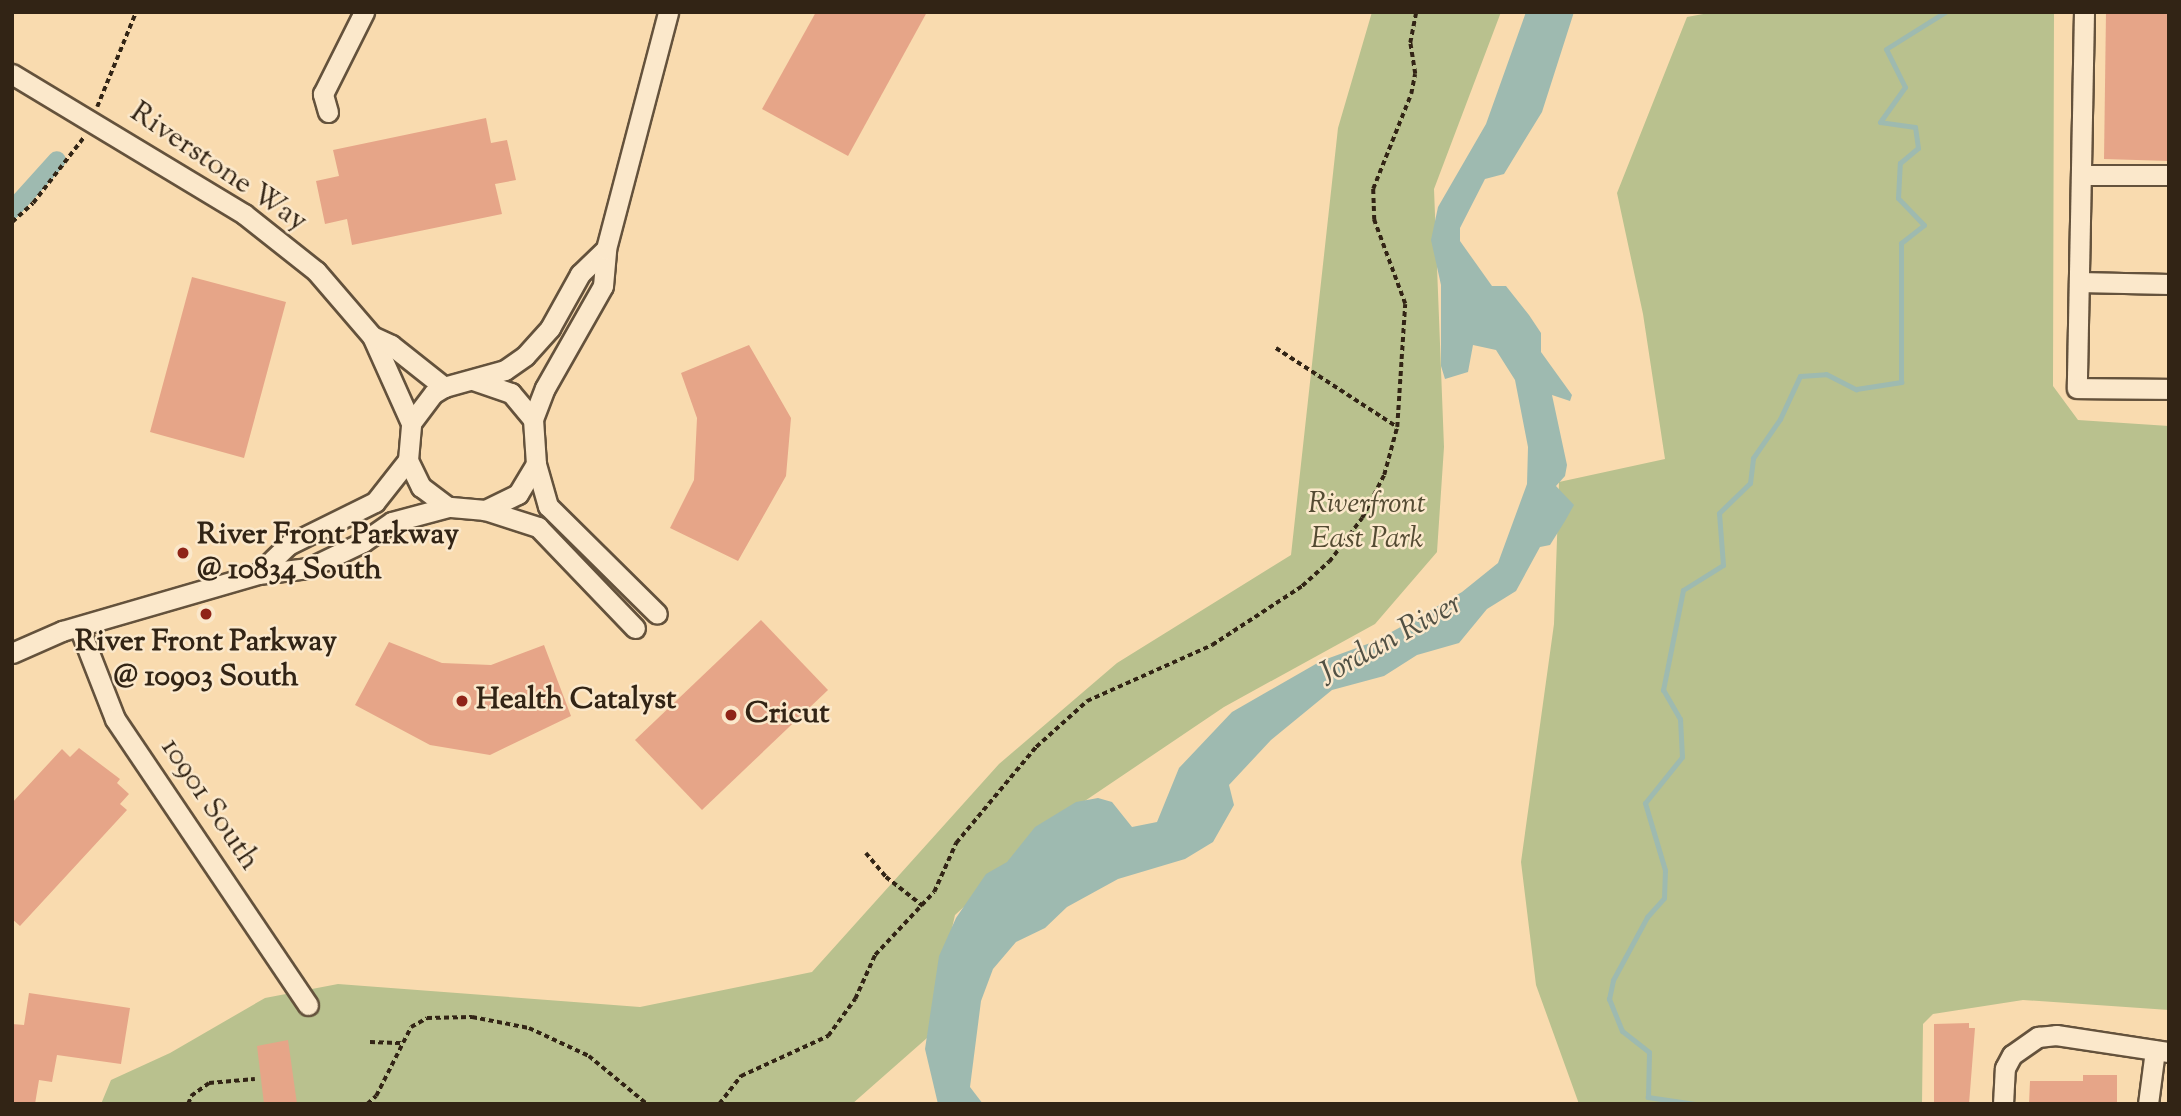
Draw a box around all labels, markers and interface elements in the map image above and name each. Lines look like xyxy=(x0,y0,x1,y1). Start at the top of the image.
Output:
street label: Riverstone Way xyxy=(122,95,314,241)
park label: Riverfront East Park xyxy=(1308,487,1426,558)
place label: River Front Parkway @ 10834 South xyxy=(197,518,459,588)
marker: River Front Parkway @ 10834 South xyxy=(175,545,191,561)
water label: Jordan River xyxy=(1313,585,1469,695)
marker: River Front Parkway @ 10903 South xyxy=(198,606,214,622)
place label: River Front Parkway @ 10903 South xyxy=(75,625,337,696)
place label: Health Catalyst xyxy=(476,683,676,719)
marker: Health Catalyst xyxy=(454,693,470,709)
place label: Cricut xyxy=(745,697,829,733)
marker: Cricut xyxy=(723,707,739,723)
street label: 10901 South xyxy=(152,732,266,878)

